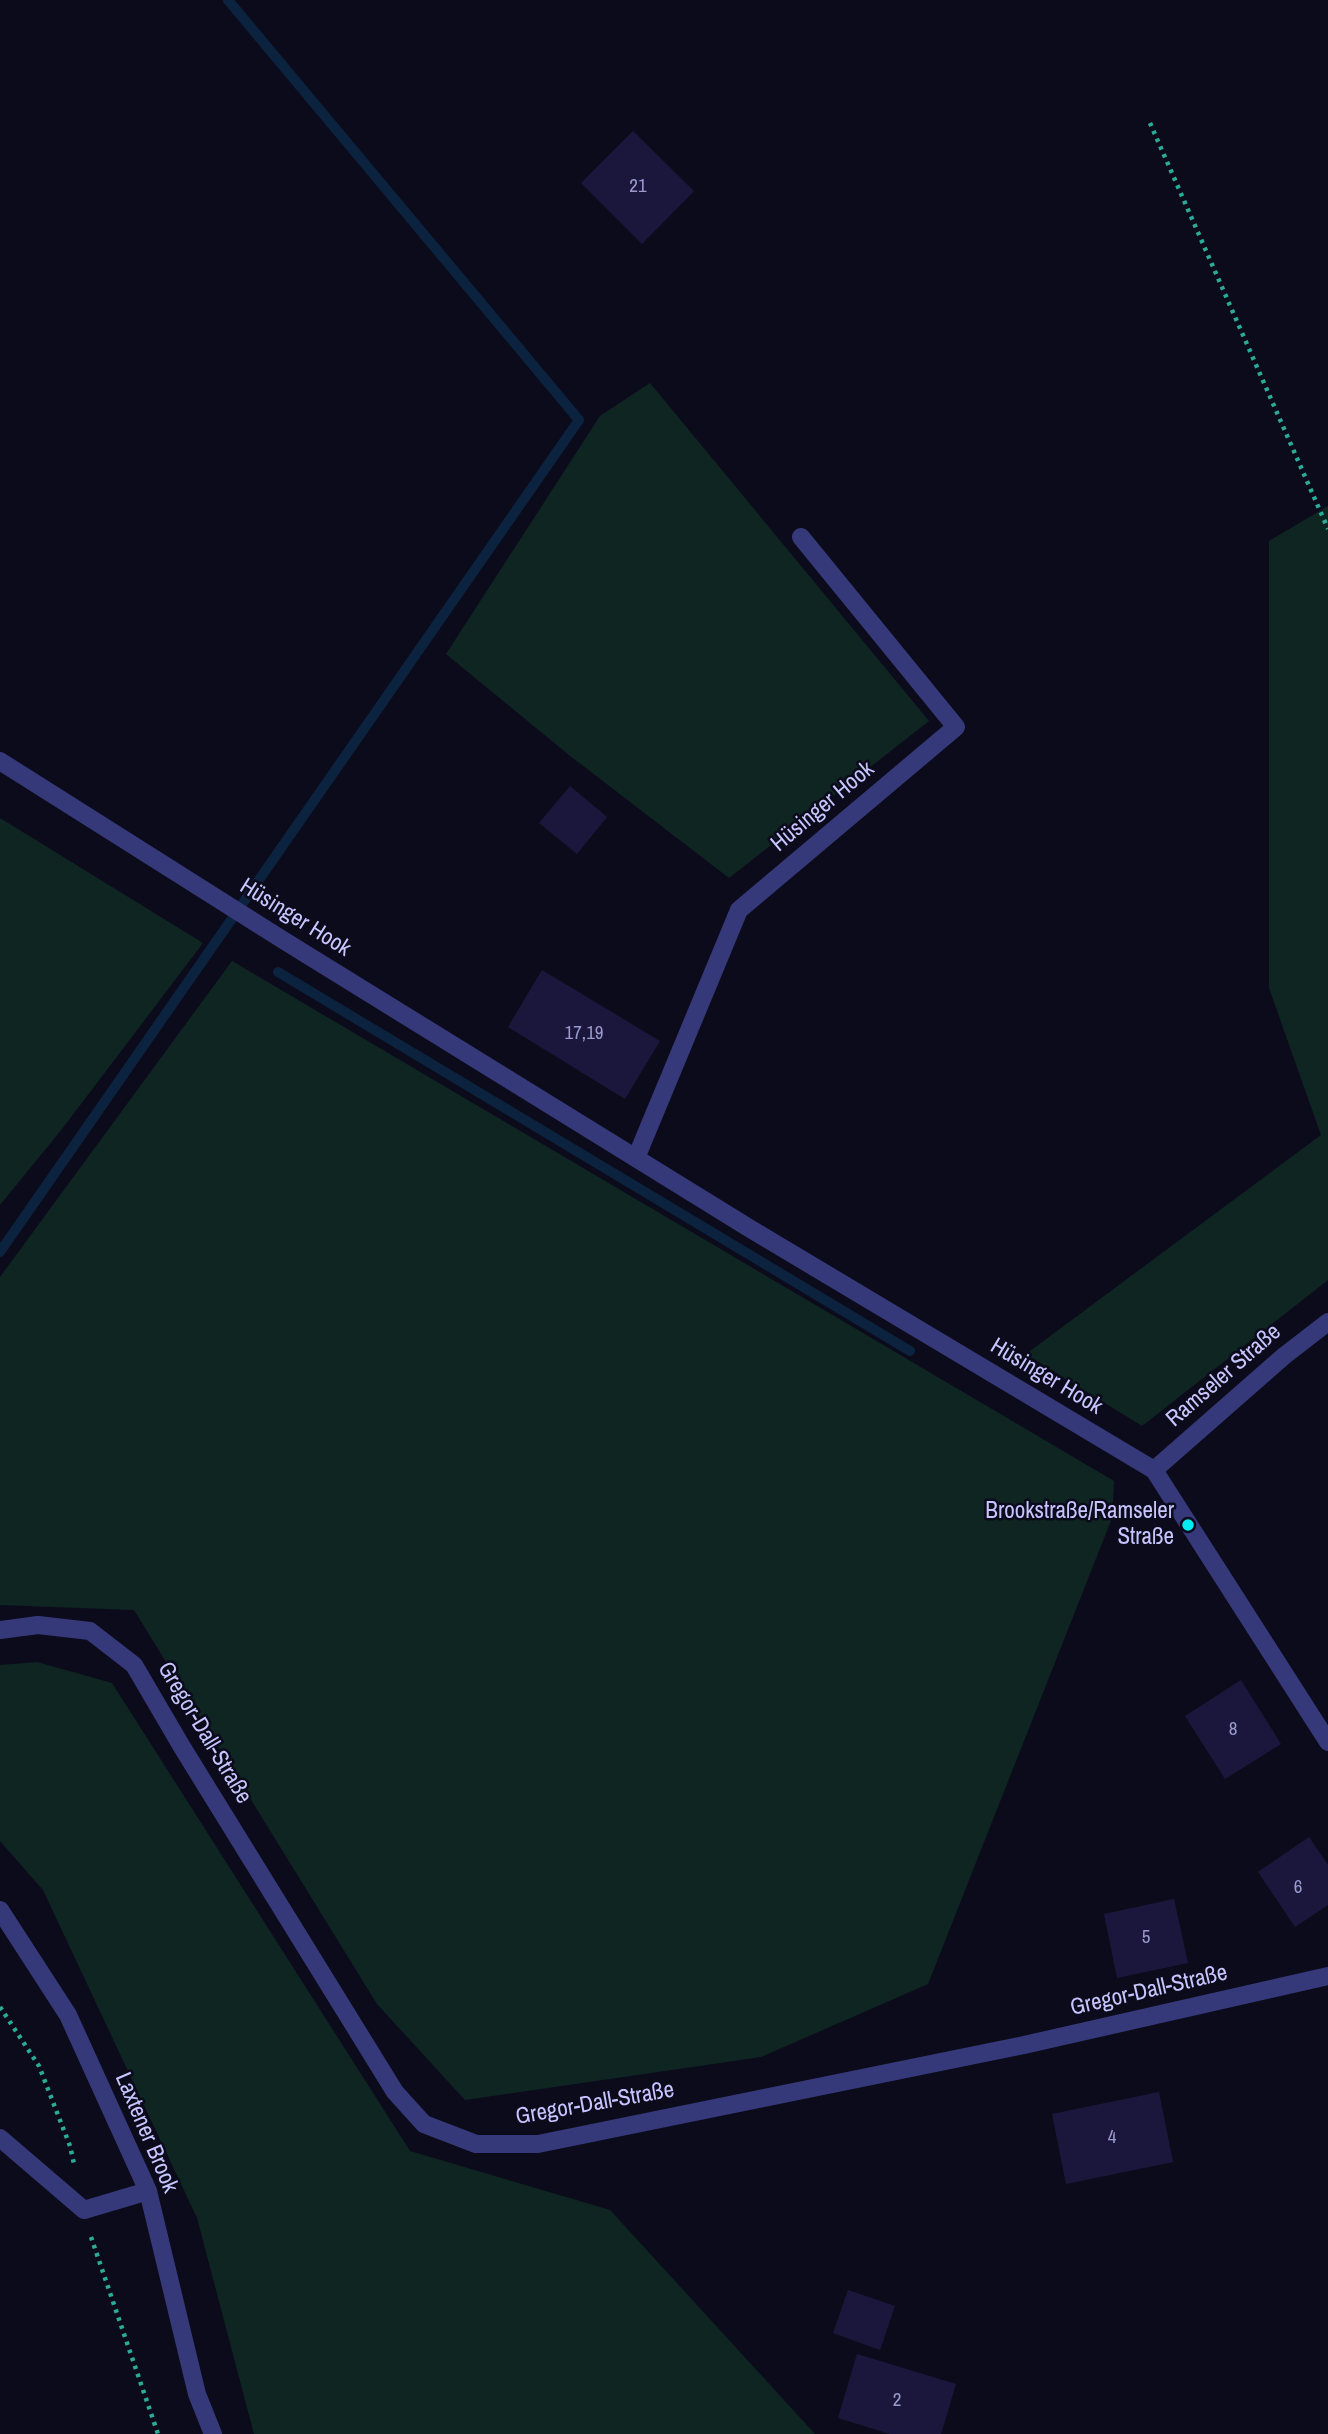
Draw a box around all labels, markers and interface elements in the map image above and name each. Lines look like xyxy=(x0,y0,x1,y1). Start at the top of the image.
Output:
house number: 21 xyxy=(629,176,647,198)
street label: Hüsinger Hook xyxy=(766,756,880,858)
street label: Hüsinger Hook xyxy=(234,873,356,963)
house number: 17,19 xyxy=(565,1023,603,1045)
street label: Ramseler Straße xyxy=(1161,1319,1287,1433)
street label: Hüsinger Hook xyxy=(985,1333,1107,1421)
place label: Brookstraße/Ramseler Straße xyxy=(985,1498,1174,1552)
marker: Brookstraße/Ramseler Straße xyxy=(1180,1517,1196,1533)
street label: Gregor-Dall-Straße xyxy=(151,1657,257,1809)
house number: 8 xyxy=(1229,1719,1237,1741)
house number: 6 xyxy=(1294,1877,1302,1899)
house number: 5 xyxy=(1142,1927,1150,1949)
street label: Gregor-Dall-Straße xyxy=(1068,1960,1230,2022)
street label: Laxtener Brook xyxy=(108,2069,184,2197)
street label: Gregor-Dall-Straße xyxy=(514,2076,676,2132)
house number: 4 xyxy=(1108,2127,1116,2149)
house number: 2 xyxy=(893,2390,901,2412)

